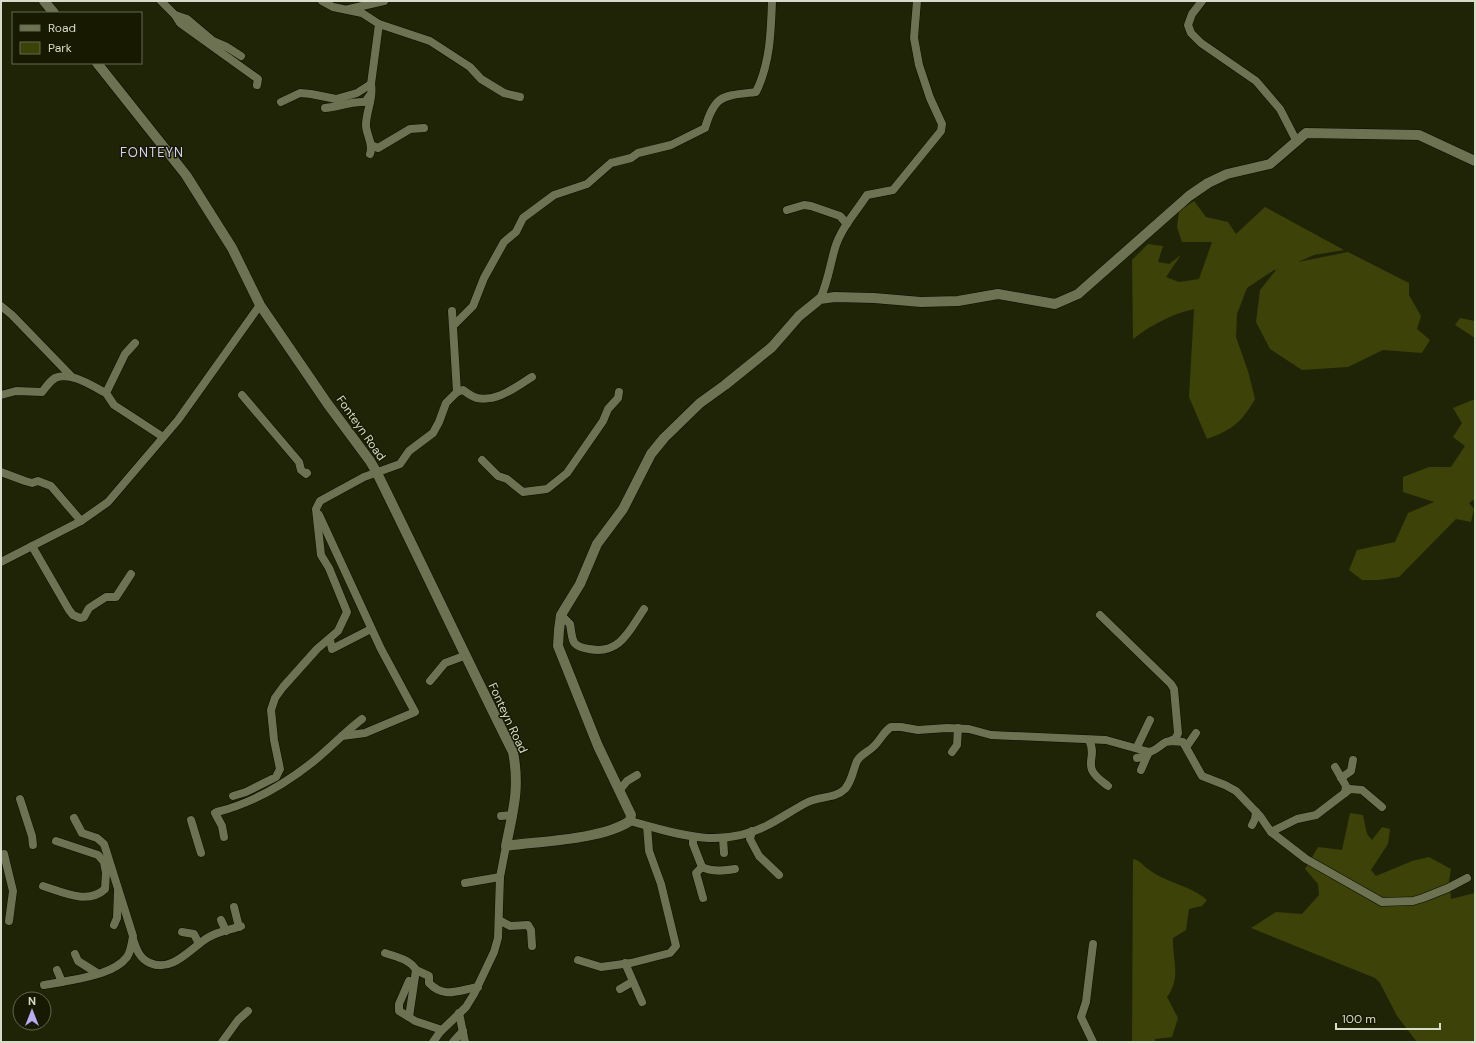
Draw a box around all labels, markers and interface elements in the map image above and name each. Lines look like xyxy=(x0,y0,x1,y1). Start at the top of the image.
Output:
legend xyxy=(12,12,142,64)
text: Road xyxy=(48,20,76,36)
text: Park xyxy=(48,40,72,56)
district label: FONTEYN xyxy=(120,144,184,161)
street label: Fonteyn Road xyxy=(333,392,389,464)
street label: Fonteyn Road xyxy=(485,680,531,756)
north arrow xyxy=(12,991,52,1031)
text: N xyxy=(28,994,36,1008)
scale bar xyxy=(1336,1005,1440,1031)
text: 100 m xyxy=(1342,1011,1376,1027)

